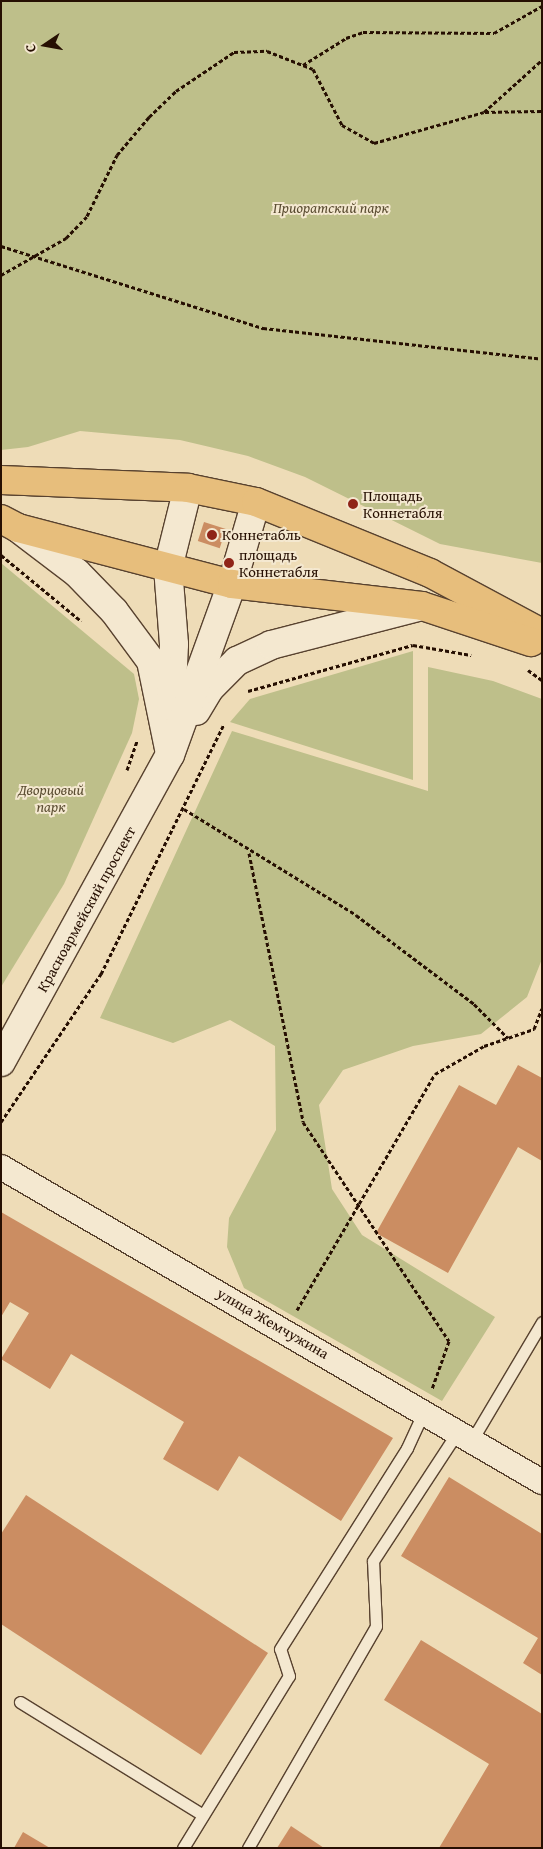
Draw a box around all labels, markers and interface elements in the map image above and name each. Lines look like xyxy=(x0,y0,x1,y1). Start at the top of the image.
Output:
north arrow xyxy=(20,20,70,70)
text: С xyxy=(20,42,41,54)
park label: Приоратский парк xyxy=(273,199,389,217)
place label: Площадь Коннетабля xyxy=(363,486,442,521)
marker: Площадь Коннетабля xyxy=(347,498,359,510)
place label: Коннетабль xyxy=(222,526,301,544)
marker: Коннетабль xyxy=(206,529,218,541)
place label: площадь Коннетабля xyxy=(239,545,318,580)
marker: площадь Коннетабля xyxy=(223,557,235,569)
park label: Дворцовый парк xyxy=(18,780,84,815)
street label: Красноармейский проспект xyxy=(33,823,139,995)
street label: улица Жемчужина xyxy=(214,1284,332,1362)

